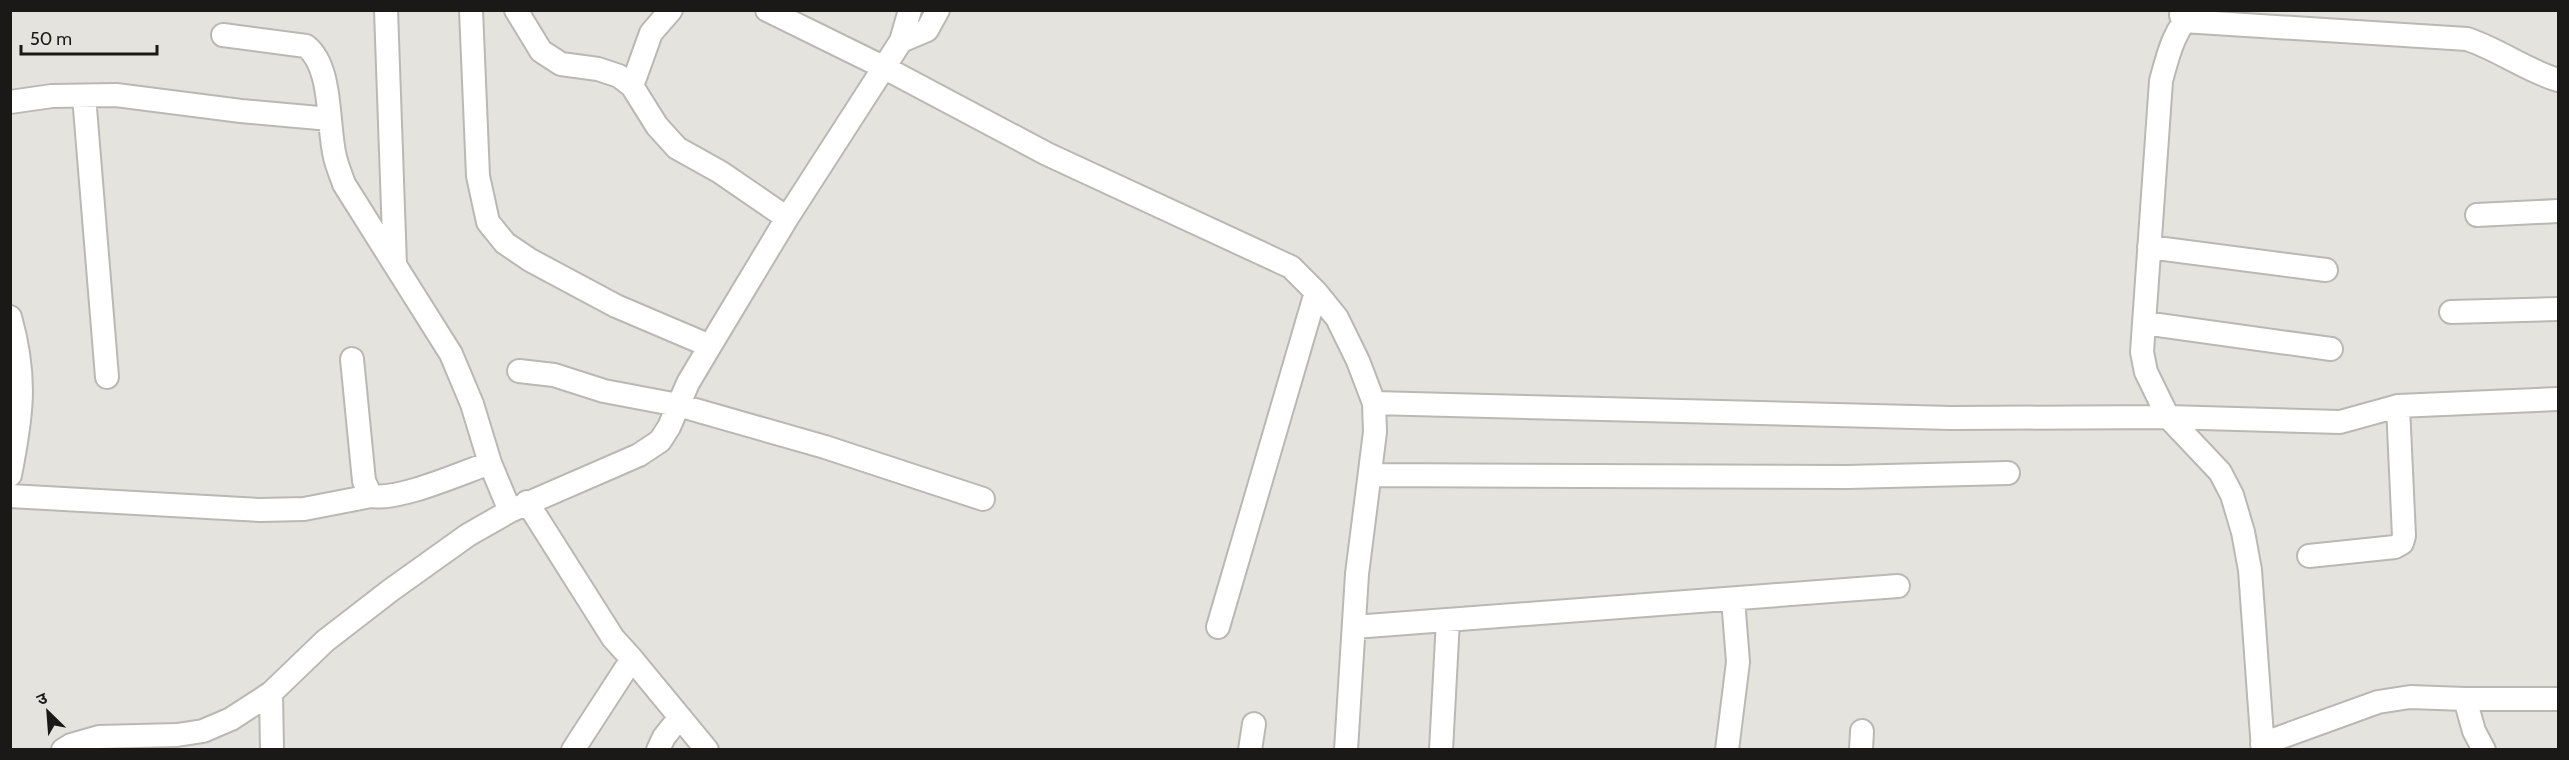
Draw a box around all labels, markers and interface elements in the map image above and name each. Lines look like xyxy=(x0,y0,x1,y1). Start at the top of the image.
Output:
scale bar xyxy=(21,18,158,56)
text: 50 m xyxy=(30,28,72,50)
north arrow xyxy=(18,682,78,742)
text: उ xyxy=(34,688,51,709)

